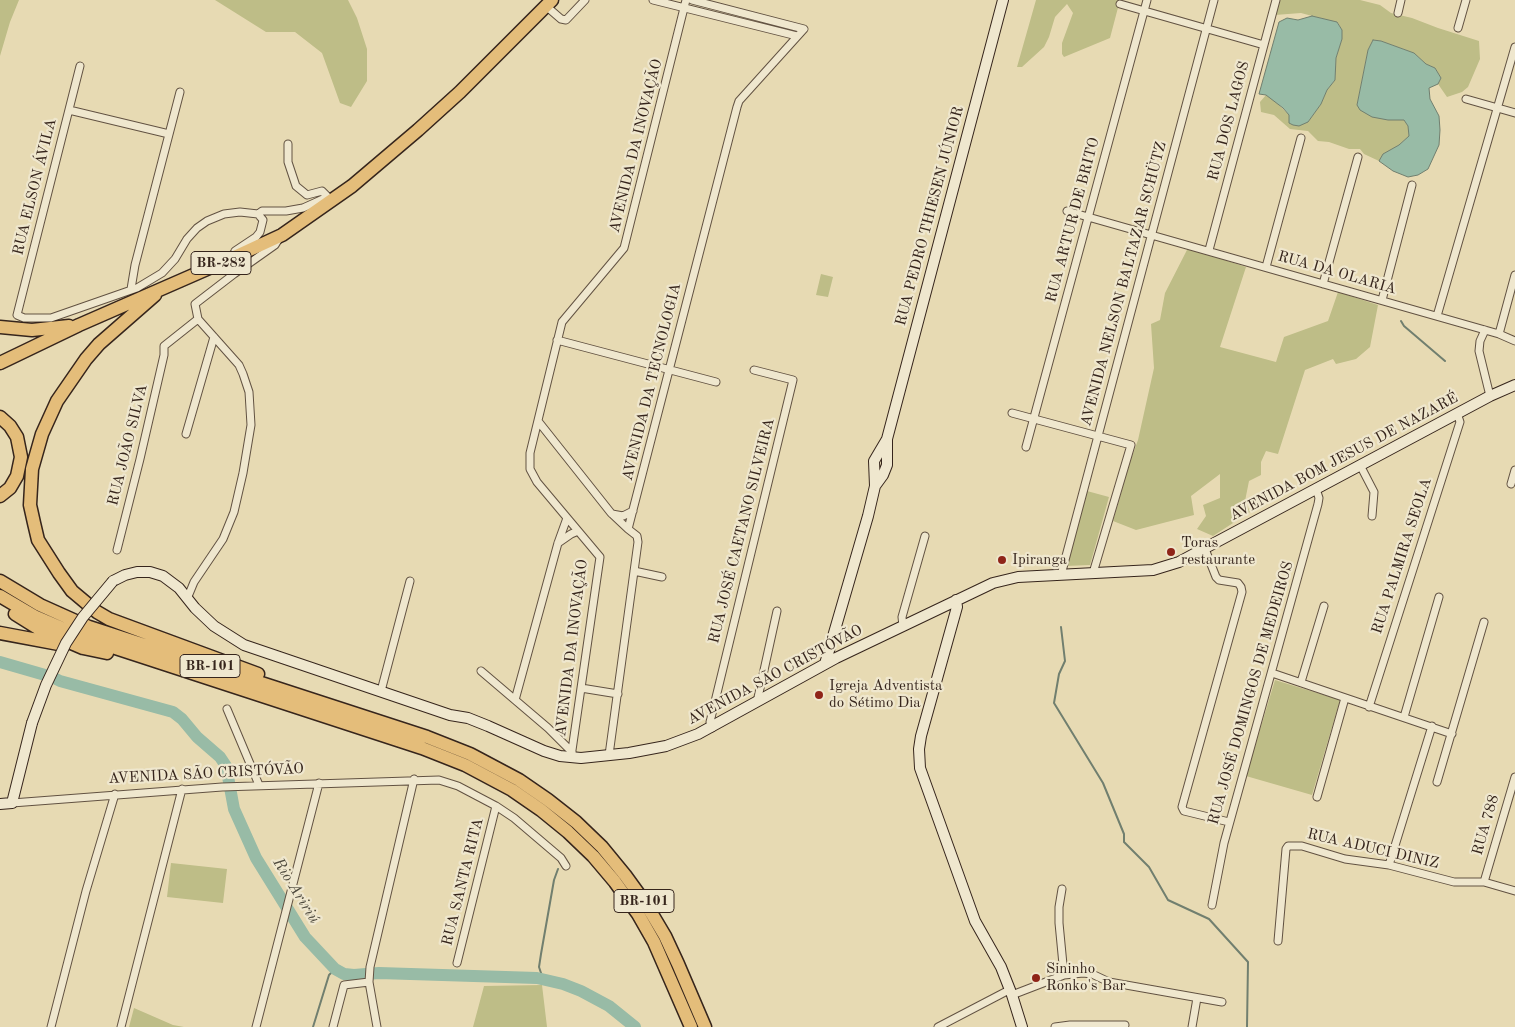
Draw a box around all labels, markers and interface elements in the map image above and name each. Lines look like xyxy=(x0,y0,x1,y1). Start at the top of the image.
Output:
street label: AVENIDA DA INOVAÇÃO xyxy=(606,57,666,235)
street label: RUA DOS LAGOS xyxy=(1204,59,1254,183)
street label: RUA PEDRO THIESEN JÚNIOR xyxy=(892,104,968,328)
street label: RUA ELSON ÁVILA xyxy=(9,117,61,257)
street label: RUA ARTUR DE BRITO xyxy=(1042,136,1104,304)
street label: AVENIDA NELSON BALTAZAR SCHÜTZ xyxy=(1077,140,1171,428)
street label: RUA DA OLARIA xyxy=(1276,247,1398,299)
road number: BR-282 xyxy=(191,252,251,274)
street label: AVENIDA DA TECNOLOGIA xyxy=(619,281,685,483)
street label: RUA JOÃO SILVA xyxy=(104,382,152,508)
street label: AVENIDA BOM JESUS DE NAZARÉ xyxy=(1227,389,1461,525)
street label: RUA JOSÉ CAETANO SILVEIRA xyxy=(705,417,779,645)
street label: RUA PALMIRA SEOLA xyxy=(1368,476,1436,636)
place label: Toras restaurante xyxy=(1181,534,1255,569)
marker: Toras restaurante xyxy=(1165,546,1177,558)
place label: Ipiranga xyxy=(1012,551,1067,569)
marker: Ipiranga xyxy=(996,554,1008,566)
street label: AVENIDA DA INOVAÇÃO xyxy=(552,558,592,738)
street label: RUA JOSÉ DOMINGOS DE MEDEIROS xyxy=(1205,559,1297,827)
street label: AVENIDA SÃO CRISTÓVÃO xyxy=(684,621,866,729)
road number: BR-101 xyxy=(180,654,240,678)
place label: Igreja Adventista do Sétimo Dia xyxy=(829,677,942,712)
marker: Igreja Adventista do Sétimo Dia xyxy=(813,689,825,701)
street label: AVENIDA SÃO CRISTÓVÃO xyxy=(108,760,304,788)
street label: RUA 788 xyxy=(1469,793,1503,857)
street label: RUA SANTA RITA xyxy=(438,816,488,948)
street label: RUA ADUCI DINIZ xyxy=(1305,825,1441,873)
water label: Rio Aririú xyxy=(268,855,324,927)
road number: BR-101 xyxy=(614,889,674,912)
place label: Sininho Ronko's Bar xyxy=(1046,960,1126,995)
marker: Sininho Ronko's Bar xyxy=(1030,972,1042,984)

